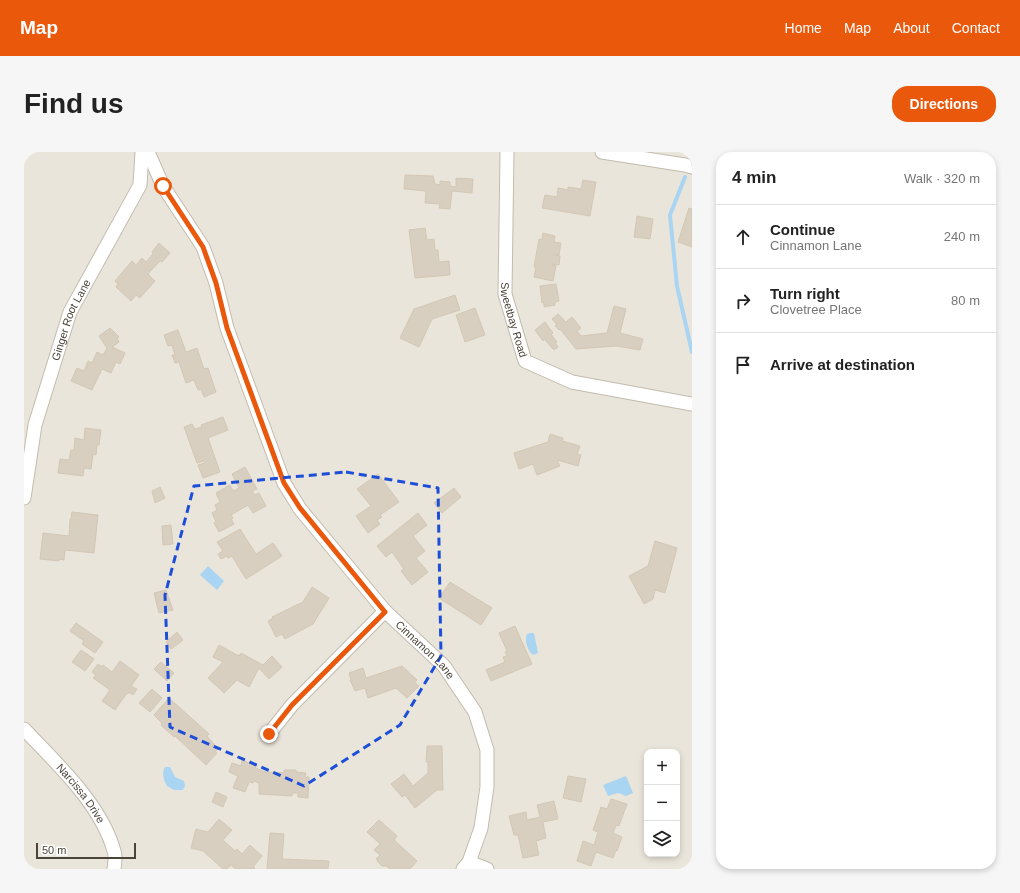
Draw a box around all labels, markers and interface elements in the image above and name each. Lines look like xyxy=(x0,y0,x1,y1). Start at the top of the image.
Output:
text: Map xyxy=(20,17,58,38)
text: Home xyxy=(785,20,822,36)
text: Map xyxy=(844,20,871,36)
text: About xyxy=(893,20,930,36)
text: Contact xyxy=(952,20,1000,36)
button: Directions xyxy=(892,86,996,122)
text: Find us xyxy=(24,88,124,119)
text: 4 min xyxy=(732,168,776,187)
text: Walk · 320 m xyxy=(904,171,980,186)
route start xyxy=(154,177,172,195)
text: Continue xyxy=(770,221,835,238)
icon: ahead xyxy=(732,226,754,248)
text: 240 m xyxy=(944,229,980,244)
text: Cinnamon Lane xyxy=(770,238,862,253)
street label: Ginger Root Lane xyxy=(49,277,93,362)
street label: Sweetbay Road xyxy=(499,282,530,359)
text: Turn right xyxy=(770,285,840,302)
icon: right xyxy=(732,290,754,312)
text: 80 m xyxy=(951,293,980,308)
text: Clovetree Place xyxy=(770,302,862,317)
icon: arrive xyxy=(732,354,754,376)
text: Arrive at destination xyxy=(770,356,915,373)
street label: Cinnamon Lane xyxy=(393,618,457,681)
route end xyxy=(260,725,278,743)
map controls xyxy=(644,749,680,857)
button: + xyxy=(644,749,680,785)
street label: Narcissa Drive xyxy=(54,761,107,825)
button: − xyxy=(644,785,680,821)
button: layers xyxy=(644,821,680,857)
scale bar xyxy=(36,841,136,860)
text: 50 m xyxy=(42,844,66,856)

